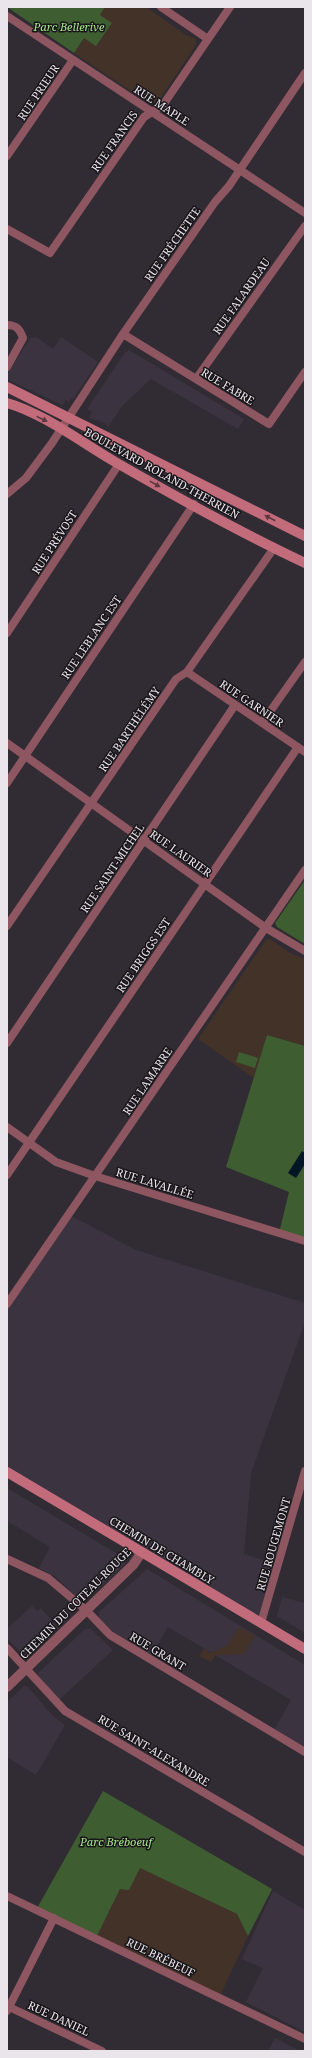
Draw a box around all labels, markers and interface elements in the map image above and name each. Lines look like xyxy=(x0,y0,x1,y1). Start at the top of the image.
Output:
park label: Parc Bellerive xyxy=(33,19,105,34)
street label: RUE PRIEUR xyxy=(14,60,63,123)
street label: RUE MAPLE xyxy=(131,82,193,129)
street label: RUE FRANCIS xyxy=(87,107,141,175)
street label: RUE FRÉCHETTE xyxy=(141,204,203,284)
street label: RUE FALARDEAU xyxy=(209,255,273,337)
street label: RUE FABRE xyxy=(199,364,257,408)
one-way arrow xyxy=(37,416,48,422)
street label: BOULEVARD ROLAND-THERRIEN xyxy=(82,424,243,522)
one-way arrow xyxy=(149,480,161,487)
street label: RUE PRÉVOST xyxy=(28,507,80,577)
one-way arrow xyxy=(264,515,276,521)
street label: RUE LEBLANC EST xyxy=(57,592,125,682)
street label: RUE GARNIER xyxy=(217,676,288,730)
street label: RUE BARTHÉLÉMY xyxy=(95,683,163,775)
street label: RUE SAINT-MICHEL xyxy=(77,820,147,915)
street label: RUE LAURIER xyxy=(147,826,216,880)
street label: RUE BRIGGS EST xyxy=(112,915,174,995)
street label: RUE LAMARRE xyxy=(119,1044,175,1118)
street label: RUE LAVALLÉE xyxy=(114,1164,196,1202)
street label: RUE ROUGEMONT xyxy=(253,1496,294,1592)
street label: CHEMIN DE CHAMBLY xyxy=(107,1513,217,1587)
street label: CHEMIN DU COTEAU-ROUGE xyxy=(16,1544,134,1662)
street label: RUE GRANT xyxy=(127,1628,189,1674)
street label: RUE SAINT-ALEXANDRE xyxy=(95,1711,213,1789)
park label: Parc Bréboeuf xyxy=(79,1834,154,1849)
street label: RUE BRÉBEUF xyxy=(124,1934,198,1980)
street label: RUE DANIEL xyxy=(26,1997,92,2039)

